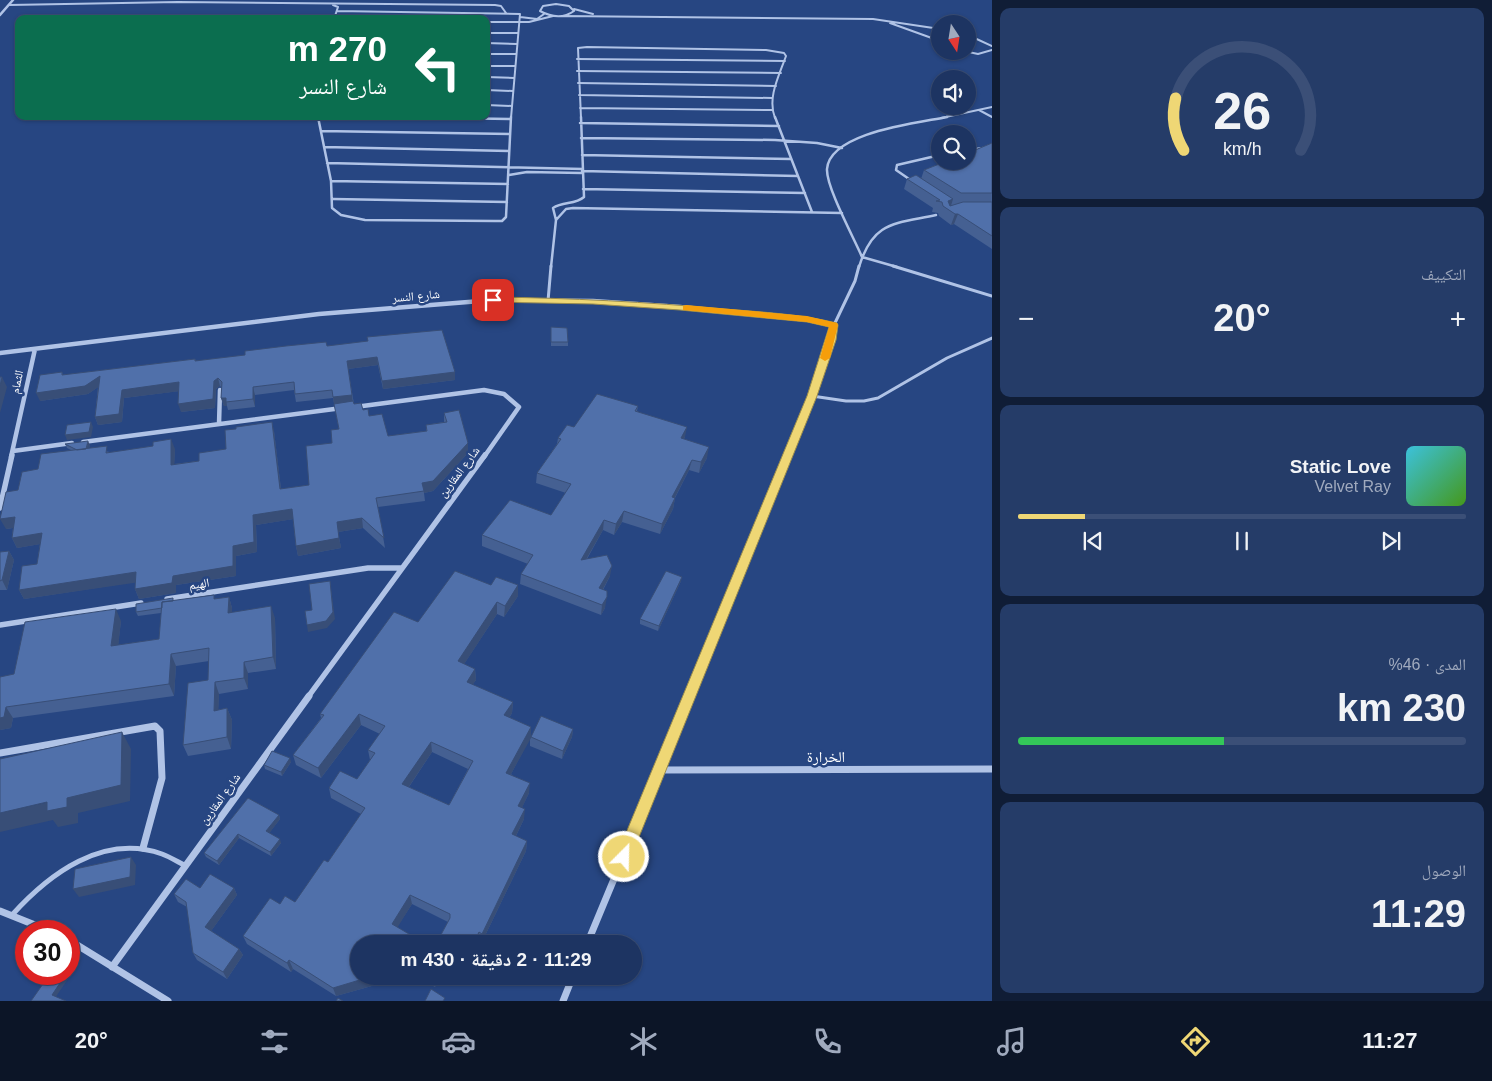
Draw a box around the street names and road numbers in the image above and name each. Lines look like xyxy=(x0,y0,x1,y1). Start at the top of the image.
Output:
street label: شارع النسر xyxy=(391,287,441,306)
street label: الثمام xyxy=(8,369,27,395)
street label: شارع المقارين xyxy=(435,444,483,501)
street label: الهيم xyxy=(188,575,211,594)
street label: الخرارة xyxy=(807,748,845,766)
street label: شارع المقارين xyxy=(197,771,244,828)

